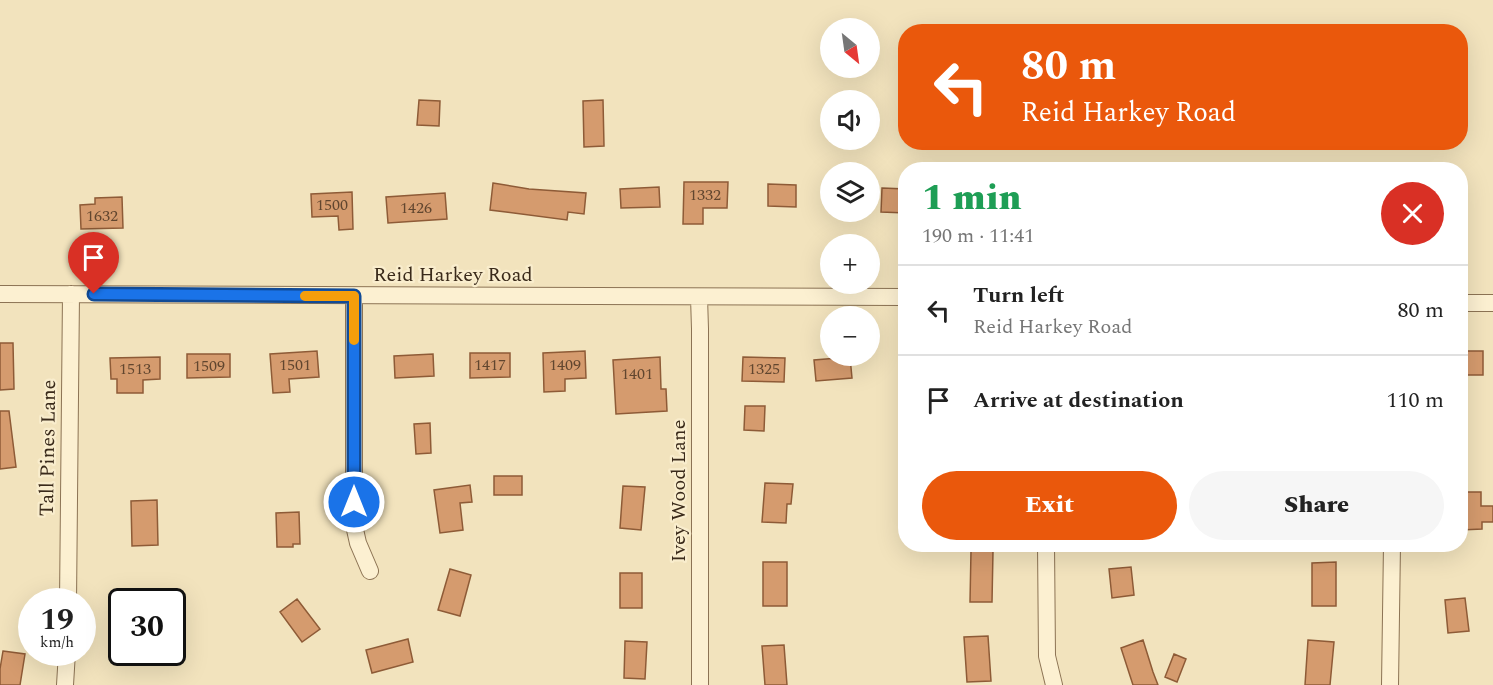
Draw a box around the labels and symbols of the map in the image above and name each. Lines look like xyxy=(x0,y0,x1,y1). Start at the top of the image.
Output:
north arrow xyxy=(820,18,880,78)
house number: 1332 xyxy=(689,183,721,207)
house number: 1500 xyxy=(316,193,348,217)
house number: 1426 xyxy=(400,196,432,220)
house number: 1632 xyxy=(86,204,118,228)
pin xyxy=(68,232,119,294)
street label: Reid Harkey Road xyxy=(373,260,533,290)
house number: 1501 xyxy=(279,353,311,377)
house number: 1417 xyxy=(474,353,506,377)
house number: 1409 xyxy=(549,353,581,377)
house number: 1509 xyxy=(193,354,225,378)
house number: 1513 xyxy=(119,357,151,381)
house number: 1325 xyxy=(748,357,780,381)
house number: 1401 xyxy=(621,362,653,386)
street label: Tall Pines Lane xyxy=(32,379,64,517)
street label: Ivey Wood Lane xyxy=(664,420,694,562)
position arrow xyxy=(322,470,386,534)
speed limit sign: 30 xyxy=(108,588,186,666)

